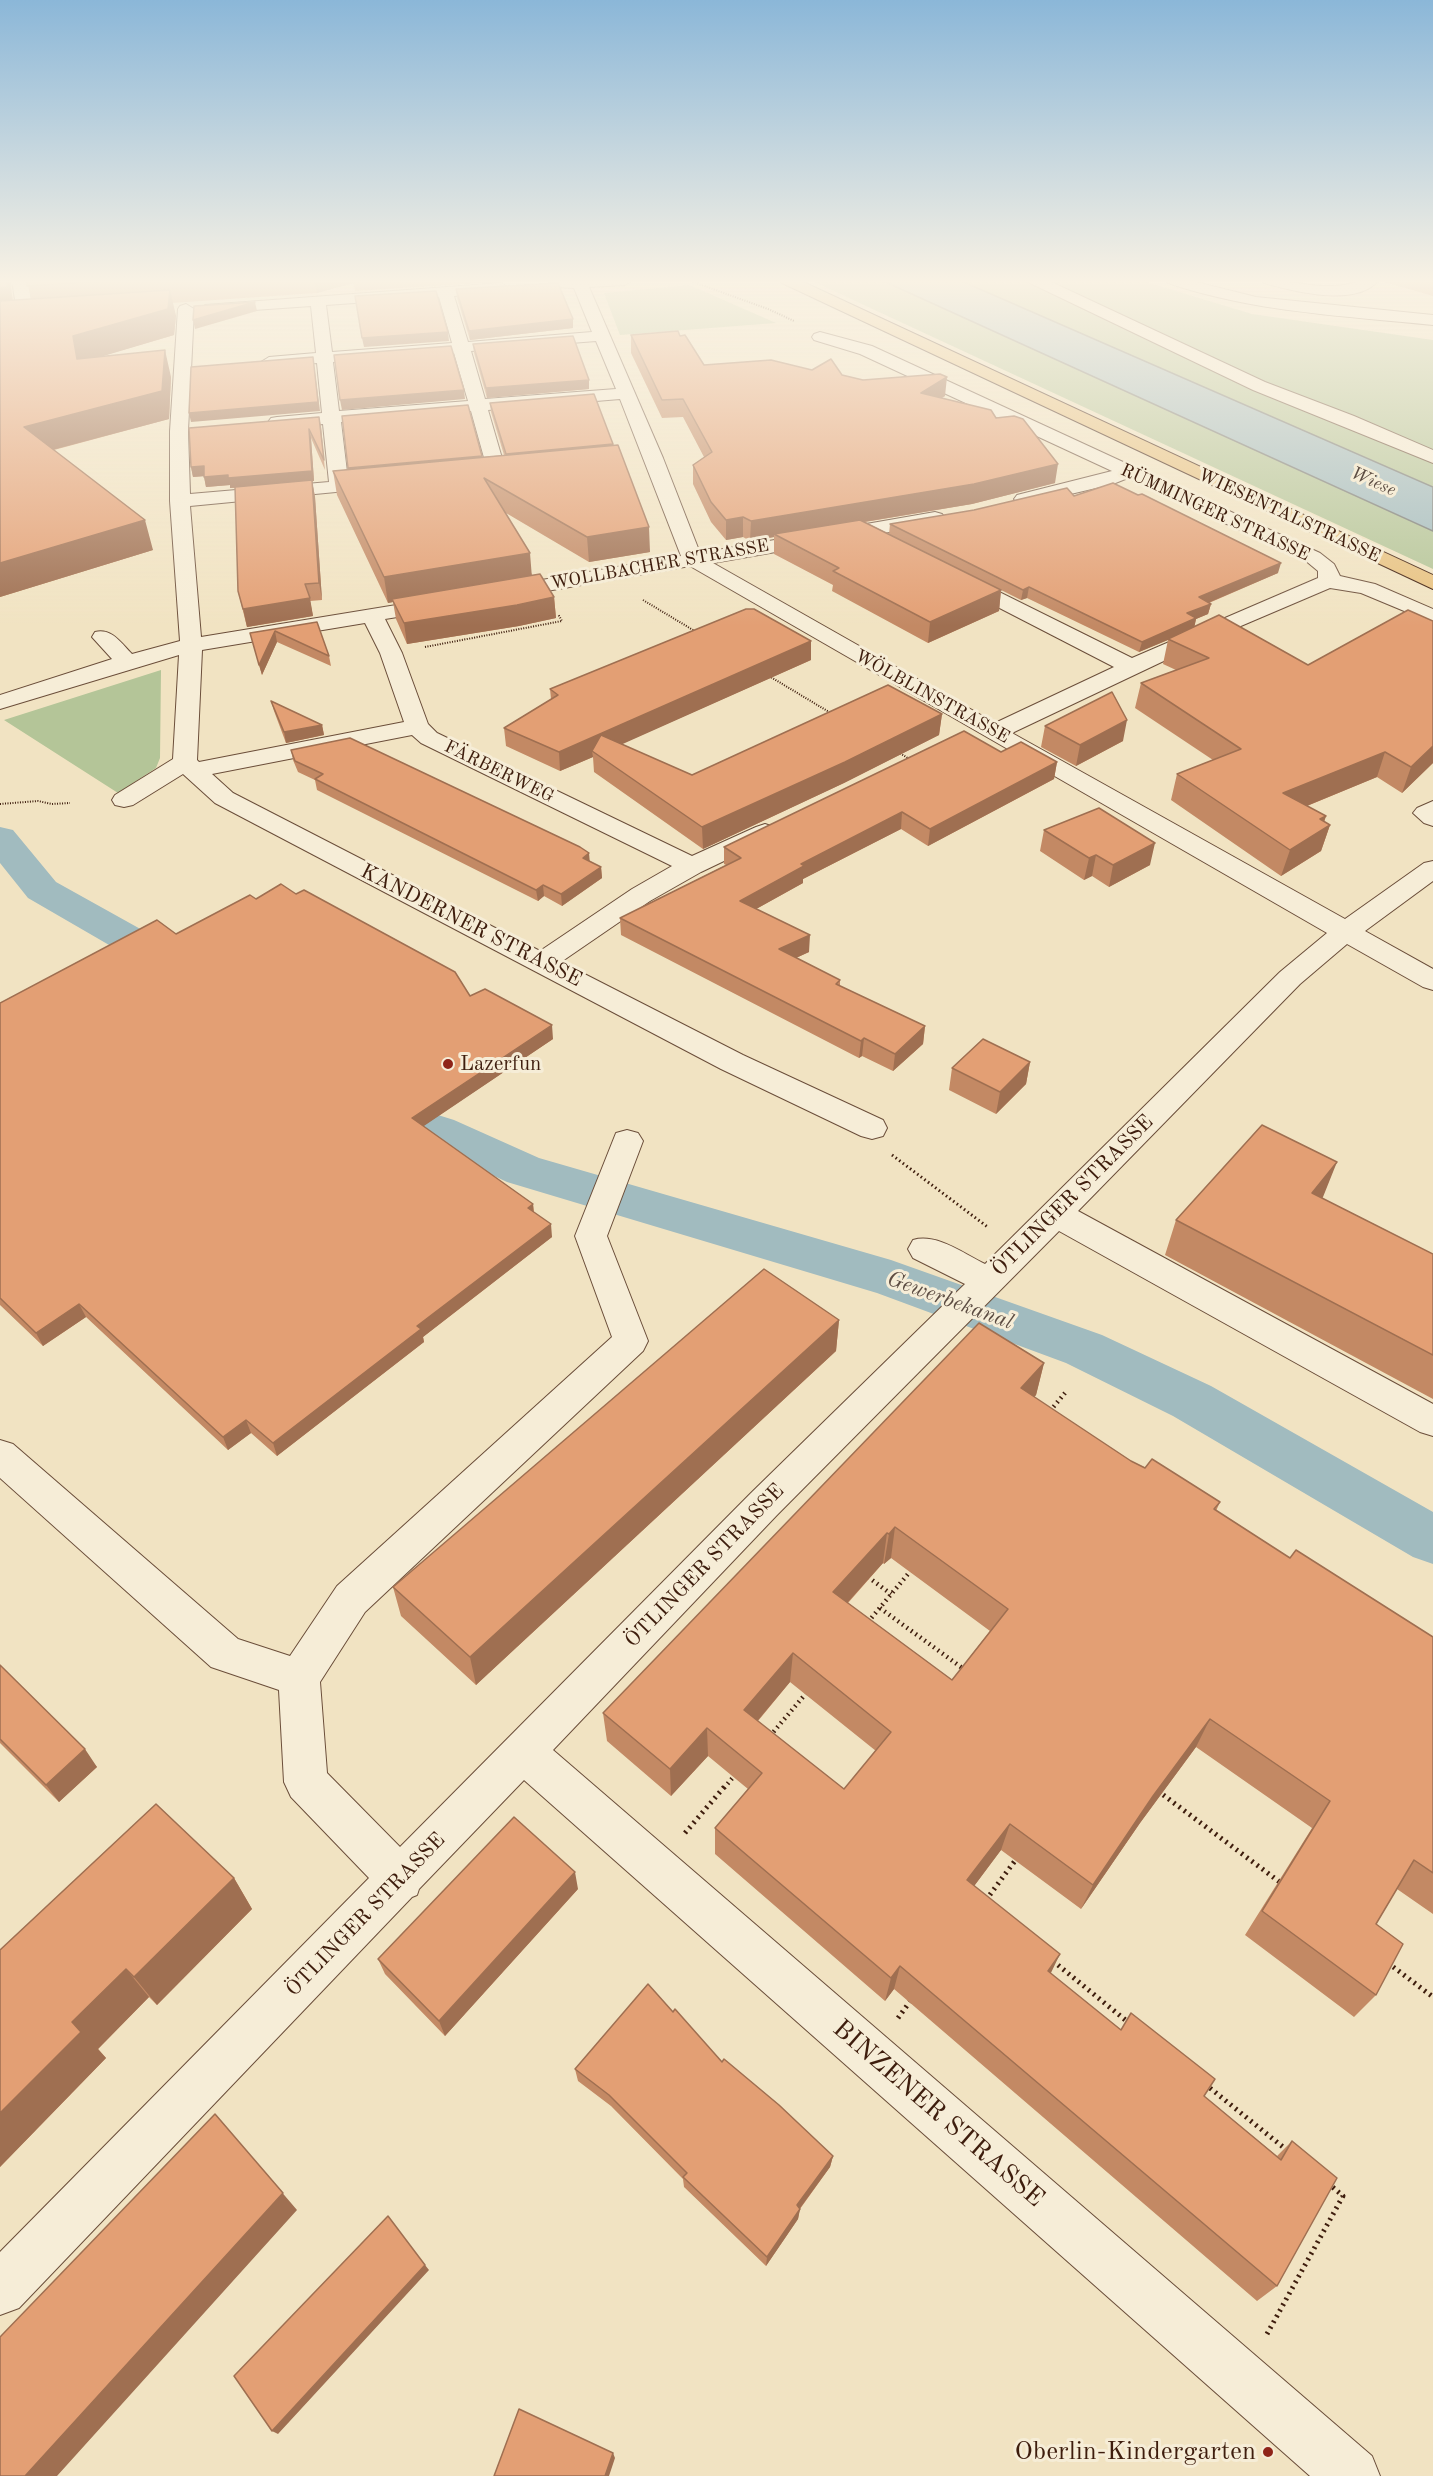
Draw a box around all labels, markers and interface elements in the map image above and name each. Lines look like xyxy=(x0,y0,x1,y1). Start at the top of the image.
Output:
street label: RÜMMINGER STRASSE xyxy=(1117,460,1313,566)
water label: Wiese xyxy=(1347,463,1399,501)
street label: WIESENTALSTRASSE xyxy=(1194,464,1384,568)
street label: WOLLBACHER STRASSE xyxy=(549,535,771,595)
street label: WÖLBLINSTRASSE xyxy=(851,645,1013,749)
street label: FÄRBERWEG xyxy=(441,736,557,808)
street label: KANDERNER STRASSE xyxy=(356,859,586,993)
place label: Lazerfun xyxy=(460,1051,541,1077)
marker: Lazerfun xyxy=(441,1057,455,1071)
street label: ÖTLINGER STRASSE xyxy=(987,1110,1159,1282)
water label: Gewerbekanal xyxy=(883,1266,1017,1336)
street label: ÖTLINGER STRASSE xyxy=(620,1479,790,1653)
street label: ÖTLINGER STRASSE xyxy=(281,1828,451,2002)
street label: BINZENER STRASSE xyxy=(826,2014,1050,2214)
place label: Oberlin-Kindergarten xyxy=(1015,2436,1256,2468)
marker: Oberlin-Kindergarten xyxy=(1261,2445,1275,2459)

